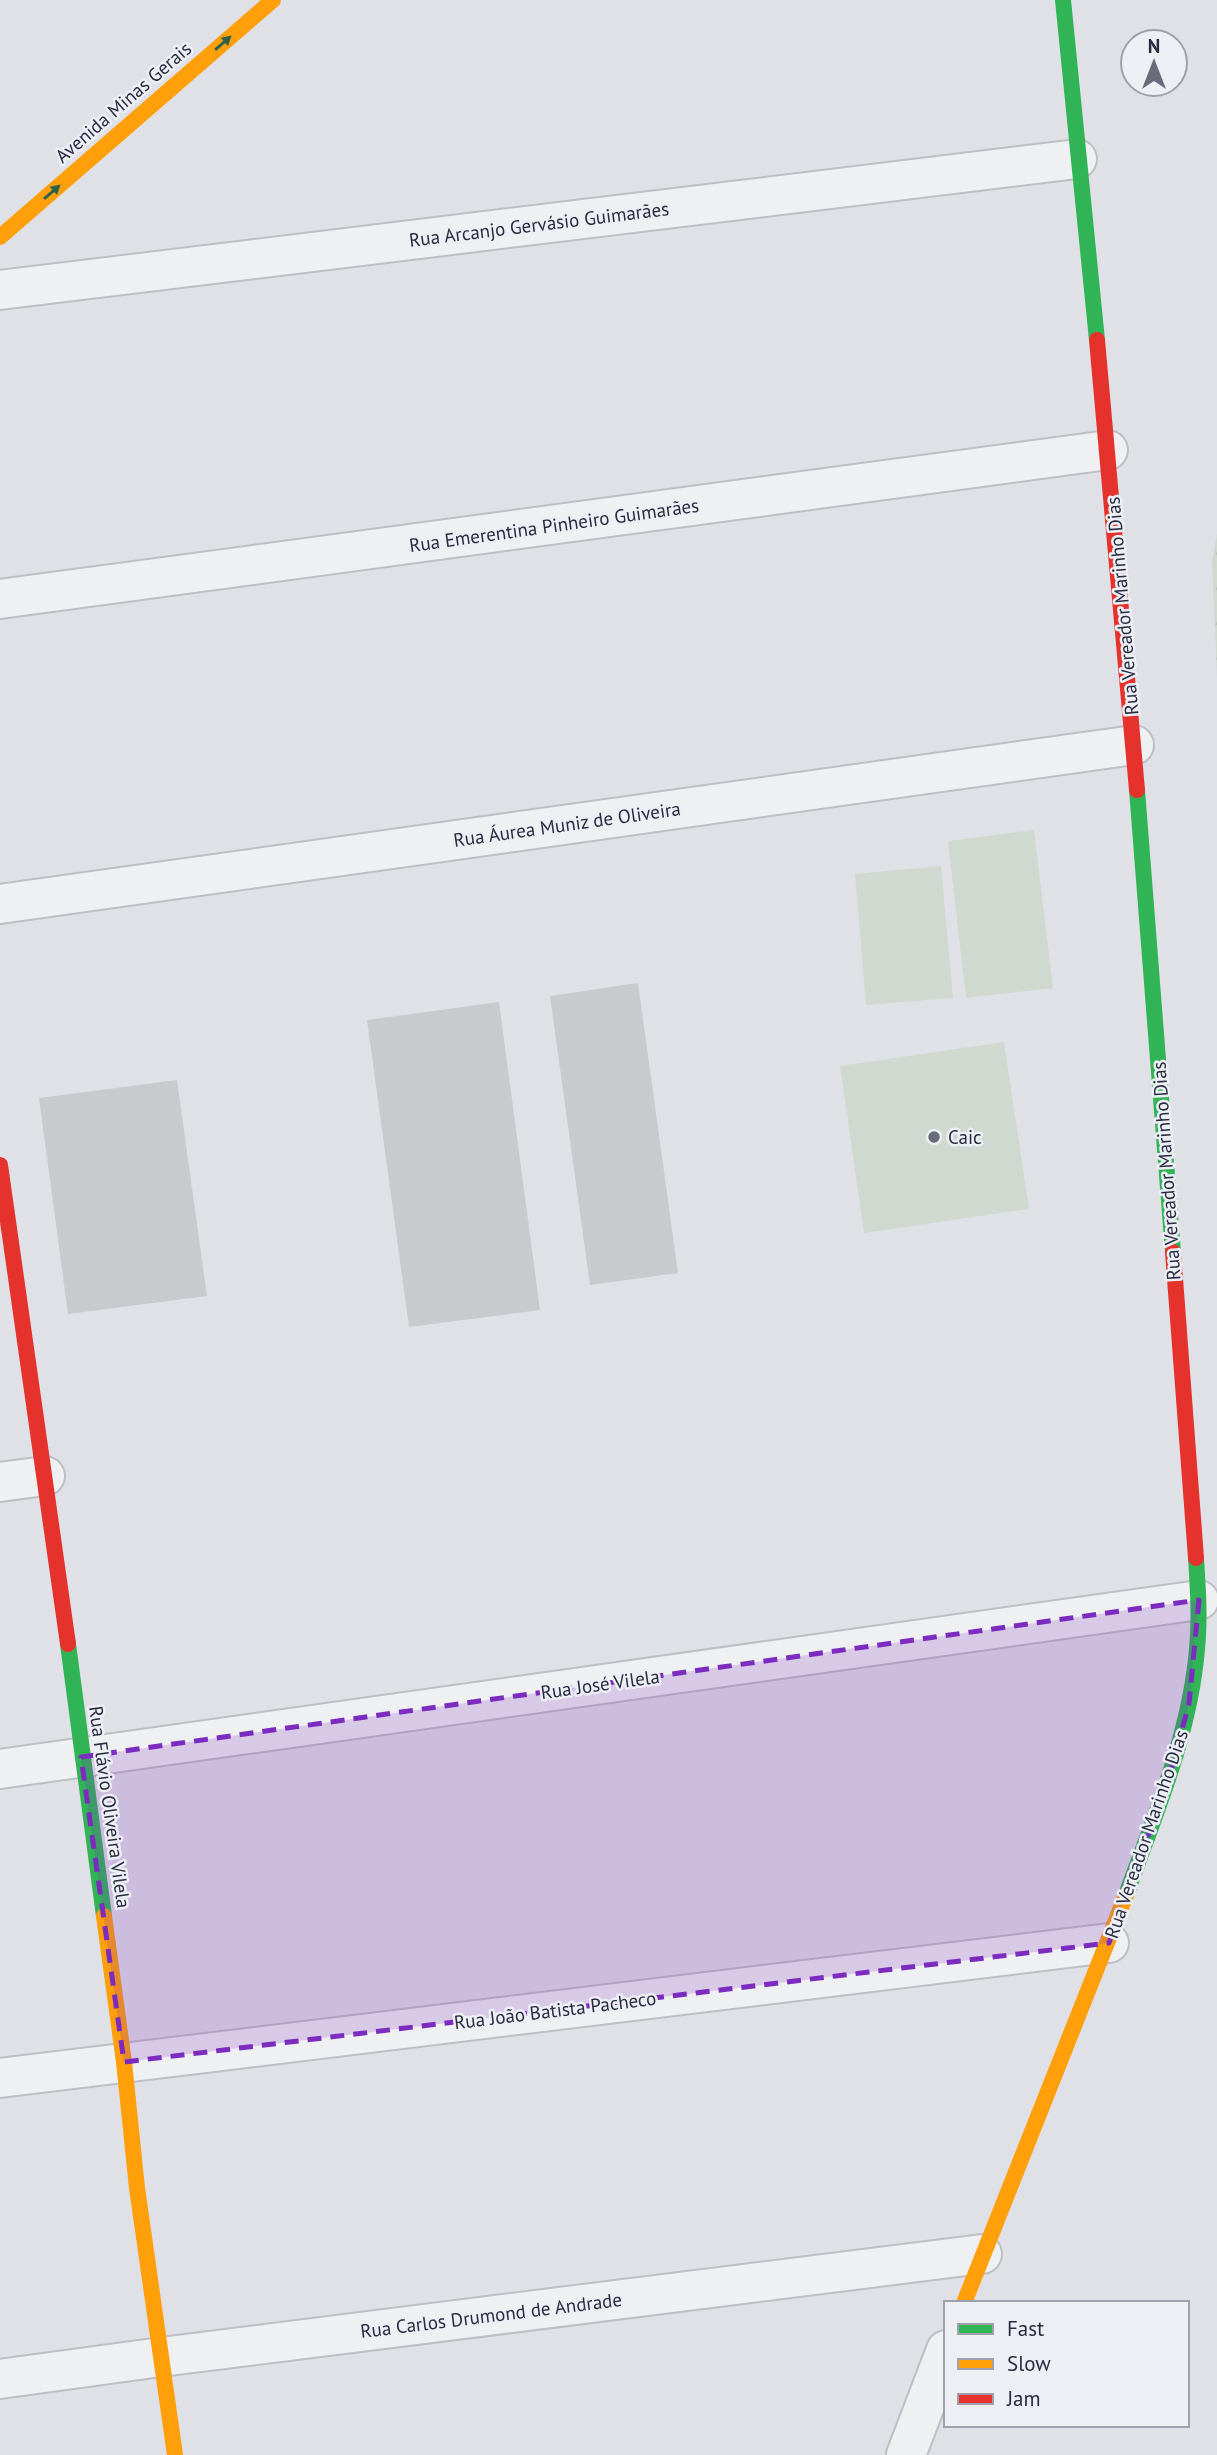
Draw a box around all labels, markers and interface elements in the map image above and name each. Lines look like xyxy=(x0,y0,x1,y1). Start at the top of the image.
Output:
north arrow xyxy=(1119,28,1189,98)
text: N xyxy=(1148,34,1160,58)
street label: Avenida Minas Gerais xyxy=(50,36,196,168)
one-way arrow xyxy=(215,36,232,51)
one-way arrow xyxy=(43,185,60,200)
street label: Rua Arcanjo Gervásio Guimarães xyxy=(408,196,670,252)
street label: Rua Emerentina Pinheiro Guimarães xyxy=(408,493,700,557)
street label: Rua Vereador Marinho Dias xyxy=(1100,496,1144,716)
street label: Rua Áurea Muniz de Oliveira xyxy=(452,796,682,852)
street label: Rua Vereador Marinho Dias xyxy=(1146,1061,1186,1281)
place label: Caic xyxy=(948,1125,982,1149)
marker: Caic xyxy=(926,1129,942,1145)
street label: Rua José Vilela xyxy=(539,1664,661,1704)
street label: Rua Flávio Oliveira Vilela xyxy=(84,1704,136,1910)
street label: Rua Vereador Marinho Dias xyxy=(1099,1727,1193,1941)
street label: Rua João Batista Pacheco xyxy=(453,1986,657,2034)
street label: Rua Carlos Drumond de Andrade xyxy=(359,2287,623,2343)
legend xyxy=(944,2301,1189,2427)
text: Fast xyxy=(1007,2315,1044,2342)
text: Slow xyxy=(1007,2350,1051,2377)
text: Jam xyxy=(1006,2385,1041,2412)

